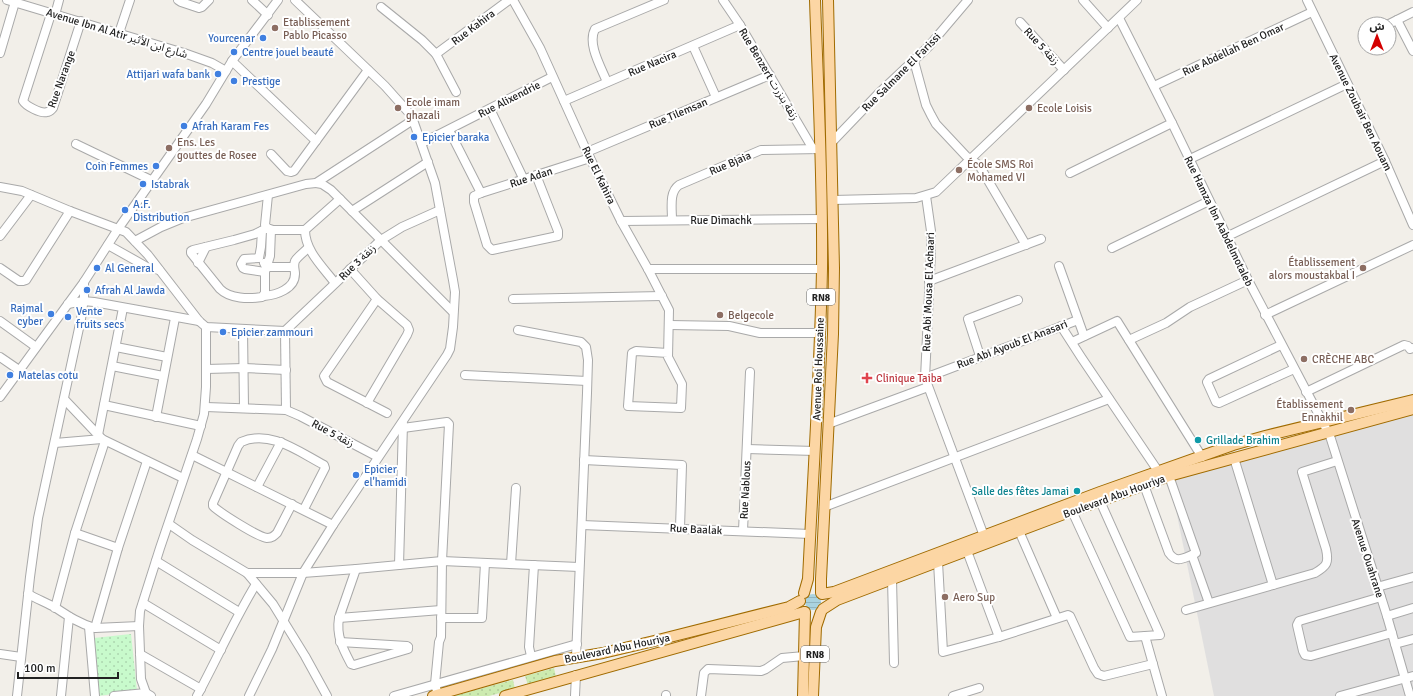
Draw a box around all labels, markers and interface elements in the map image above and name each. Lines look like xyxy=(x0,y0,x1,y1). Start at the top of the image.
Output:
street label: Avenue Ibn Al Atir شارع ابن الأثير xyxy=(44,6,189,62)
street label: Rue Kahira xyxy=(449,7,498,48)
place label: Etablissement Pablo Picasso xyxy=(283,16,350,42)
north arrow xyxy=(1357,16,1397,56)
street label: Rue Abdellah Ben Omar xyxy=(1180,20,1286,79)
text: ش xyxy=(1369,20,1385,33)
marker: Etablissement Pablo Picasso xyxy=(270,23,280,33)
street label: Rue 5 زنقة xyxy=(1021,25,1062,68)
street label: Rue Benzert زنقة بنزرت xyxy=(736,26,801,123)
street label: Rue Salmane El Farissi xyxy=(859,30,943,114)
place label: Yourcenar xyxy=(208,32,255,45)
marker: Yourcenar xyxy=(258,33,268,43)
place label: Centre jouel beauté xyxy=(242,46,334,59)
marker: Centre jouel beauté xyxy=(229,47,239,57)
street label: Rue Nacira xyxy=(626,47,679,79)
street label: Rue Narange xyxy=(45,49,78,110)
street label: Avenue Zoubair Ben Aouam xyxy=(1327,52,1395,173)
place label: Attijari wafa bank xyxy=(126,68,210,81)
marker: Attijari wafa bank xyxy=(213,69,223,79)
place label: Prestige xyxy=(242,75,280,88)
marker: Prestige xyxy=(229,76,239,86)
street label: Rue Alixendrie xyxy=(476,78,542,121)
street label: Rue Tilemsan xyxy=(647,95,709,132)
place label: Ecole imam ghazali xyxy=(406,96,460,122)
place label: Ecole Loisis xyxy=(1037,102,1092,115)
marker: Ecole imam ghazali xyxy=(393,103,403,113)
marker: Ecole Loisis xyxy=(1024,103,1034,113)
place label: Afrah Karam Fes xyxy=(192,120,269,133)
marker: Afrah Karam Fes xyxy=(179,121,189,131)
place label: Epicier baraka xyxy=(422,131,490,144)
marker: Epicier baraka xyxy=(409,132,419,142)
place label: Ens. Les gouttes de Rosee xyxy=(177,136,257,162)
marker: Ens. Les gouttes de Rosee xyxy=(164,143,174,153)
street label: Rue El Kahira xyxy=(579,144,618,207)
street label: Rue Bjaia xyxy=(707,149,753,178)
street label: Rue Hamza Ibn Aabdelmotaleb xyxy=(1181,154,1256,289)
place label: École SMS Roi Mohamed VI xyxy=(967,157,1034,184)
place label: Coin Femmes xyxy=(86,160,148,173)
marker: Coin Femmes xyxy=(151,161,161,171)
street label: Rue Adan xyxy=(508,164,554,191)
marker: École SMS Roi Mohamed VI xyxy=(954,165,964,175)
place label: Istabrak xyxy=(151,178,190,191)
marker: Istabrak xyxy=(138,179,148,189)
place label: A.F. Distribution xyxy=(133,198,189,224)
marker: A.F. Distribution xyxy=(120,205,130,215)
street label: Rue Dimachk xyxy=(690,214,752,227)
street label: Rue Abi Mousa El Achaari xyxy=(920,232,937,352)
street label: Rue 3 زنقة xyxy=(336,242,378,283)
place label: Établissement alors moustakbal I xyxy=(1269,255,1355,282)
place label: Al General xyxy=(105,262,154,275)
marker: Al General xyxy=(92,263,102,273)
marker: Établissement alors moustakbal I xyxy=(1358,263,1368,273)
place label: Afrah Al Jawda xyxy=(95,284,166,297)
marker: Afrah Al Jawda xyxy=(82,285,92,295)
road number: RN8 xyxy=(807,289,835,305)
place label: Rajmal cyber xyxy=(10,302,43,328)
place label: Vente fruits secs xyxy=(76,305,124,331)
marker: Rajmal cyber xyxy=(46,309,56,319)
place label: Belgecole xyxy=(728,309,774,322)
marker: Belgecole xyxy=(715,310,725,320)
marker: Vente fruits secs xyxy=(63,312,73,322)
street label: Avenue Roi Houssaine xyxy=(810,317,827,421)
street label: Rue Abi Ayoub El Anasari xyxy=(955,317,1069,372)
place label: Epicier zammouri xyxy=(231,326,313,339)
marker: Epicier zammouri xyxy=(218,327,228,337)
place label: CRÈCHE ABC xyxy=(1312,352,1374,366)
marker: CRÈCHE ABC xyxy=(1299,354,1309,364)
place label: Matelas cotu xyxy=(18,369,78,382)
marker: Matelas cotu xyxy=(5,370,15,380)
marker: Clinique Taiba xyxy=(861,372,873,384)
place label: Clinique Taiba xyxy=(876,372,942,385)
place label: Établissement Ennakhil xyxy=(1276,397,1343,424)
marker: Établissement Ennakhil xyxy=(1346,405,1356,415)
street label: Rue 5 زنقة xyxy=(309,417,356,450)
place label: Grillade Brahim xyxy=(1206,434,1280,447)
marker: Grillade Brahim xyxy=(1193,435,1203,445)
street label: Rue Nablous xyxy=(737,460,754,520)
place label: Epicier el'hamidi xyxy=(364,463,407,489)
marker: Epicier el'hamidi xyxy=(351,470,361,480)
street label: Boulevard Abu Houriya xyxy=(1061,472,1167,521)
place label: Salle des fêtes Jamai xyxy=(971,485,1069,498)
marker: Salle des fêtes Jamai xyxy=(1072,486,1082,496)
street label: Avenue Ouahrane xyxy=(1349,517,1386,599)
street label: Rue Baalak xyxy=(669,522,723,537)
place label: Aero Sup xyxy=(953,591,995,604)
marker: Aero Sup xyxy=(940,592,950,602)
street label: Boulevard Abu Houriya xyxy=(563,631,671,666)
road number: RN8 xyxy=(801,646,829,662)
scale bar xyxy=(18,654,118,680)
text: 100 m xyxy=(24,661,56,676)

